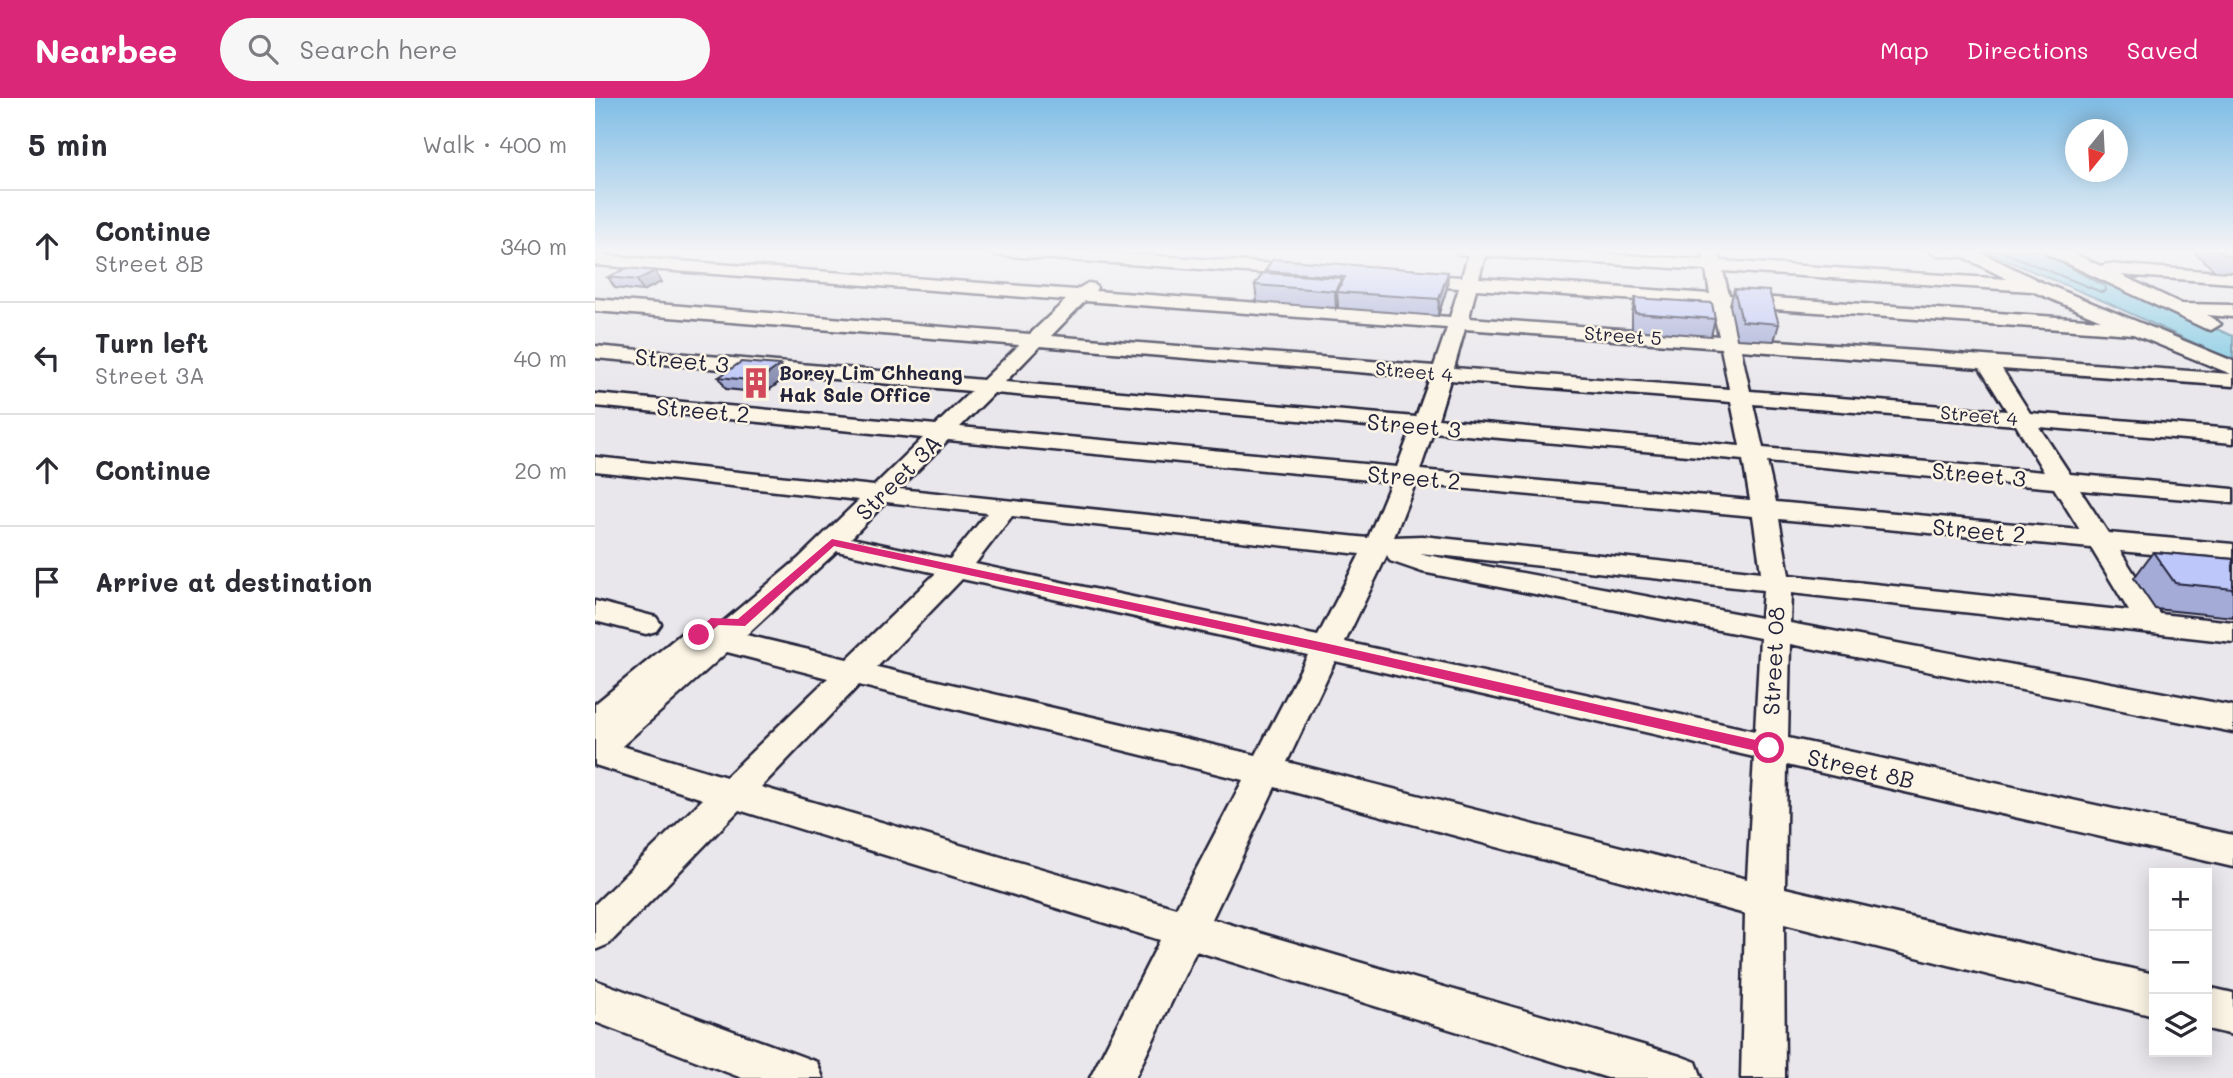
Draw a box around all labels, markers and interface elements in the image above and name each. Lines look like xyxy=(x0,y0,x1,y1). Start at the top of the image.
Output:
search box xyxy=(220,18,710,81)
text: Nearbee xyxy=(35,28,178,71)
icon: search xyxy=(244,30,282,68)
text: Search here xyxy=(300,32,458,66)
text: Map xyxy=(1880,34,1929,65)
text: Directions xyxy=(1967,34,2089,65)
text: Saved xyxy=(2127,34,2198,65)
north arrow xyxy=(2065,119,2128,182)
text: 5 min xyxy=(28,124,108,164)
text: Walk · 400 m xyxy=(422,129,567,159)
text: Continue xyxy=(95,214,211,248)
icon: ahead xyxy=(28,227,66,265)
text: 340 m xyxy=(500,231,567,261)
text: Street 8B xyxy=(95,248,204,278)
street label: Street 5 xyxy=(1583,320,1663,350)
text: Turn left xyxy=(95,326,208,360)
icon: left xyxy=(28,339,66,377)
street label: Street 3 xyxy=(634,341,730,379)
text: 40 m xyxy=(514,343,567,373)
street label: Street 4 xyxy=(1374,355,1454,387)
text: Street 3A xyxy=(95,360,205,390)
place label: Borey Lim Chheang Hak Sale Office xyxy=(779,360,962,407)
building icon: Borey Lim Chheang Hak Sale Office xyxy=(739,366,773,400)
street label: Street 2 xyxy=(655,391,751,429)
street label: Street 4 xyxy=(1939,399,2019,431)
street label: Street 3 xyxy=(1366,406,1462,444)
street label: Street 3A xyxy=(849,428,947,526)
icon: ahead xyxy=(28,451,66,489)
text: Continue xyxy=(95,453,211,487)
text: 20 m xyxy=(514,455,567,485)
street label: Street 3 xyxy=(1931,455,2027,493)
street label: Street 2 xyxy=(1366,458,1462,496)
street label: Street 2 xyxy=(1931,511,2027,549)
icon: arrive xyxy=(28,563,66,601)
text: Arrive at destination xyxy=(95,565,372,599)
street label: Street 08 xyxy=(1755,606,1791,716)
route end xyxy=(683,619,714,650)
route start xyxy=(1753,732,1784,763)
street label: Street 8B xyxy=(1805,741,1917,795)
map controls xyxy=(2149,868,2212,1057)
button: + xyxy=(2149,868,2212,931)
button: − xyxy=(2149,931,2212,994)
button: layers xyxy=(2149,994,2212,1057)

